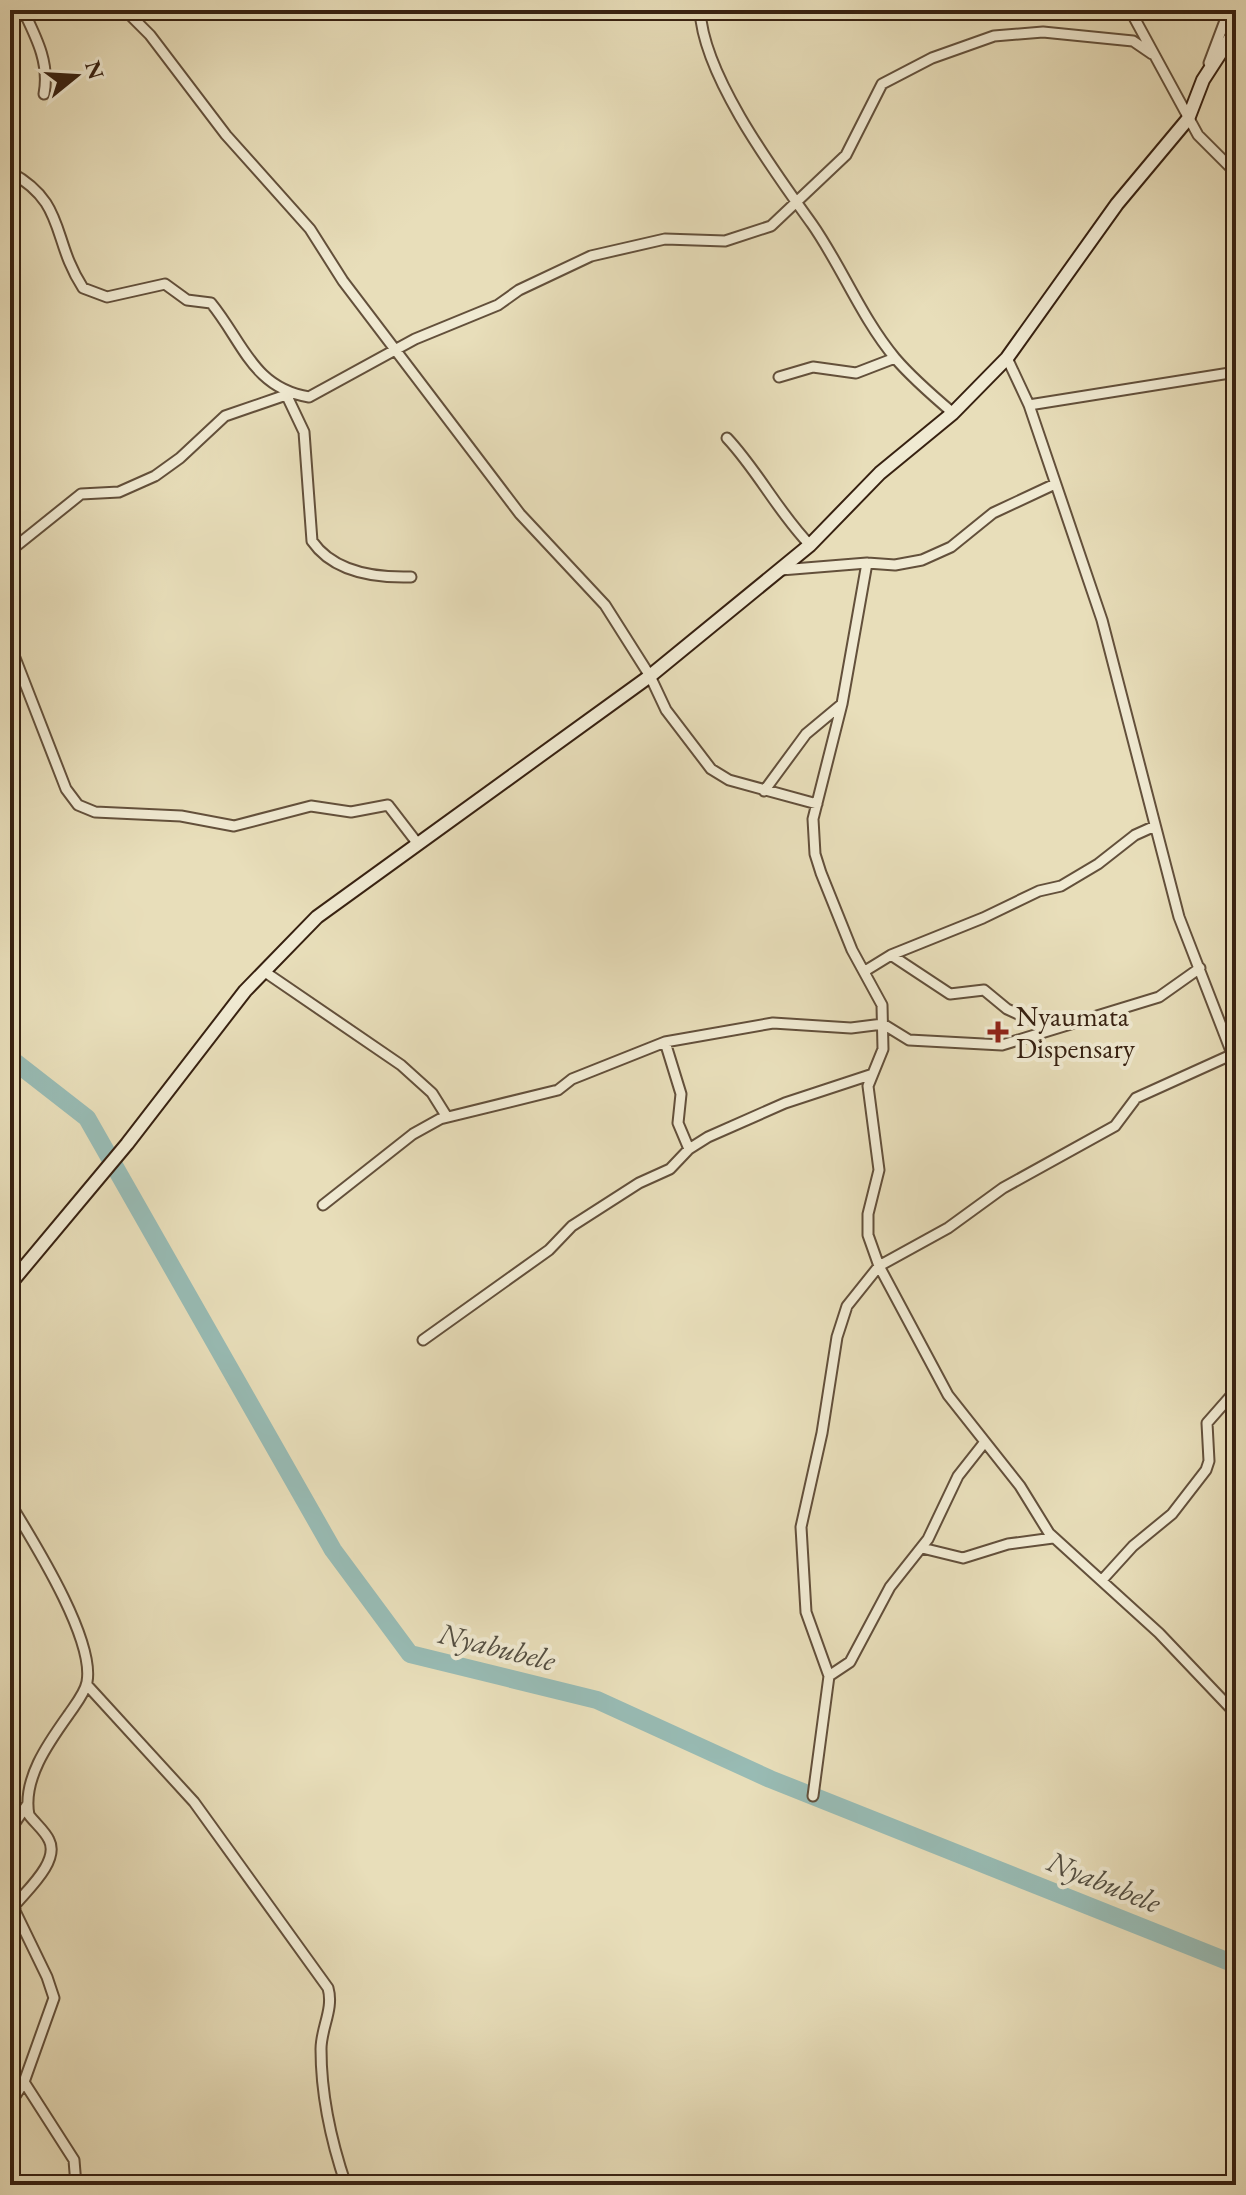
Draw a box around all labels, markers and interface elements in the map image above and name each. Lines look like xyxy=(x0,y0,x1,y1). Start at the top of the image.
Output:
north arrow xyxy=(36,36,116,116)
text: N xyxy=(78,57,111,83)
place label: Nyaumata Dispensary xyxy=(1016,998,1136,1066)
marker: Nyaumata Dispensary xyxy=(987,1021,1009,1043)
water label: Nyabubele xyxy=(434,1613,560,1680)
water label: Nyabubele xyxy=(1041,1841,1167,1922)

